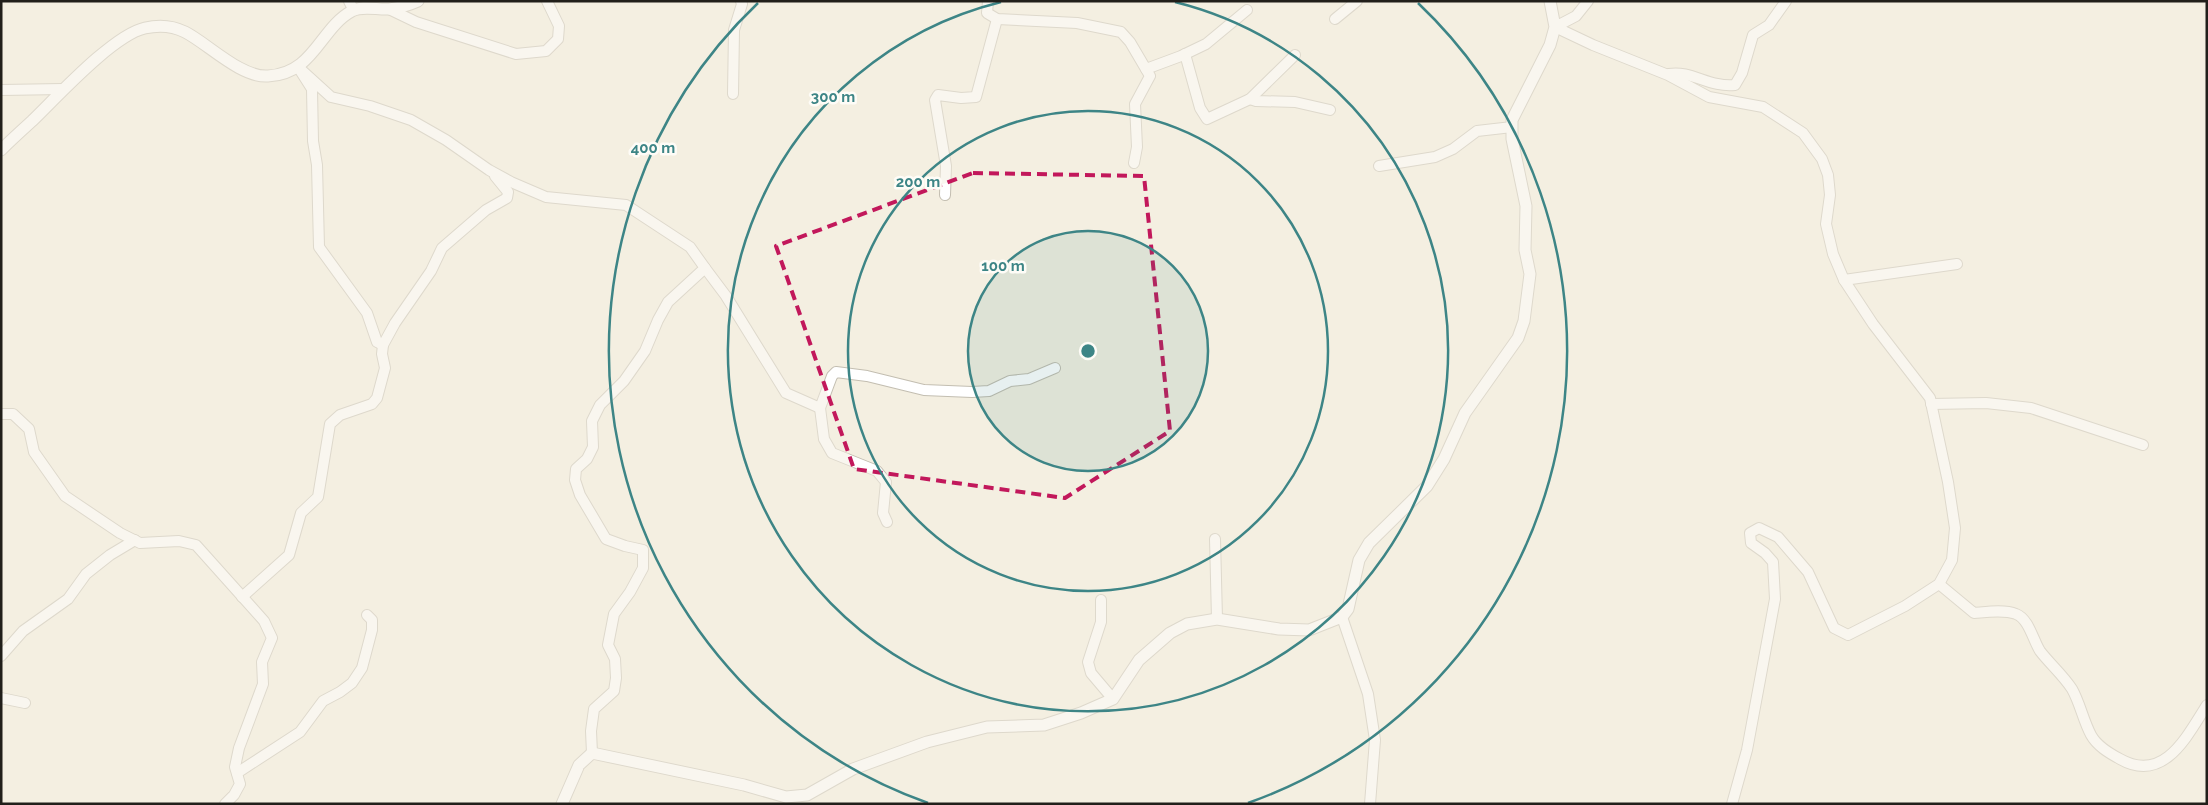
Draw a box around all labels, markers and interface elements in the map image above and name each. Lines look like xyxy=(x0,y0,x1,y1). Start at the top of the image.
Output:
text: 300 m xyxy=(811,88,855,106)
text: 400 m xyxy=(631,139,675,157)
text: 200 m xyxy=(896,173,940,191)
text: 100 m xyxy=(981,257,1025,275)
centre of rings xyxy=(1079,342,1097,360)

